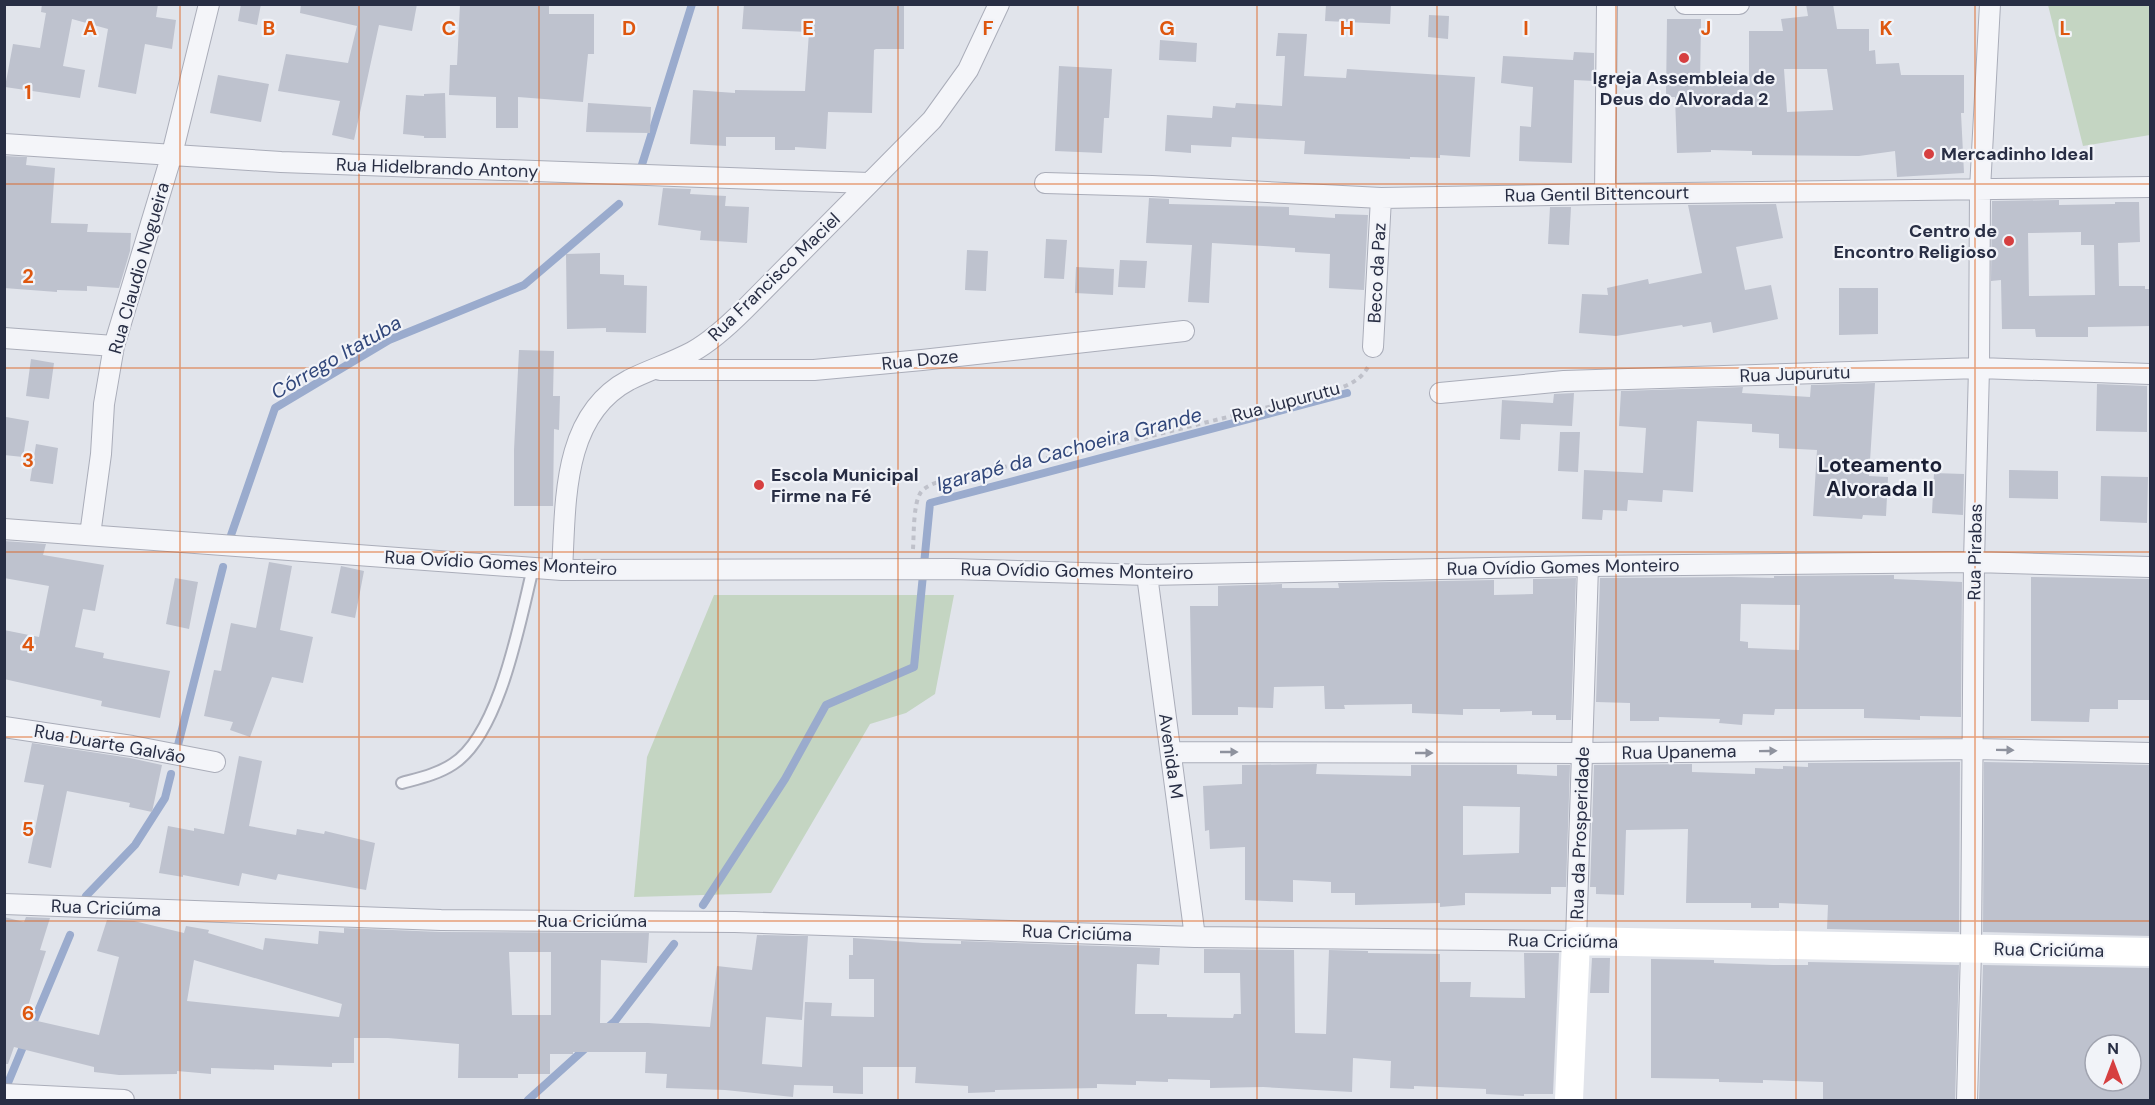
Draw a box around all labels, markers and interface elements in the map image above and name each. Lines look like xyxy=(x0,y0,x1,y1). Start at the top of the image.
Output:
text: A xyxy=(83,15,97,41)
text: B xyxy=(263,15,275,41)
text: C xyxy=(442,15,456,41)
text: D xyxy=(622,15,636,41)
text: E xyxy=(802,15,814,41)
text: F xyxy=(982,15,994,41)
text: G xyxy=(1159,15,1175,41)
text: H xyxy=(1340,15,1354,41)
text: I xyxy=(1523,15,1529,41)
text: J xyxy=(1701,15,1711,41)
text: K xyxy=(1879,15,1893,41)
text: L xyxy=(2059,15,2071,41)
marker: Igreja Assembleia de Deus do Alvorada 2 xyxy=(1677,51,1691,65)
place label: Igreja Assembleia de Deus do Alvorada 2 xyxy=(1593,66,1776,111)
text: 1 xyxy=(24,79,32,105)
place label: Mercadinho Ideal xyxy=(1941,142,2094,166)
marker: Mercadinho Ideal xyxy=(1922,147,1936,161)
street label: Rua Hidelbrando Antony xyxy=(335,152,539,184)
street label: Rua Claudio Nogueira xyxy=(103,179,175,357)
street label: Rua Gentil Bittencourt xyxy=(1505,180,1689,208)
street label: Rua Francisco Maciel xyxy=(703,208,845,346)
place label: Centro de Encontro Religioso xyxy=(1834,219,1997,264)
street label: Beco da Paz xyxy=(1362,222,1392,324)
marker: Centro de Encontro Religioso xyxy=(2002,234,2016,248)
text: 2 xyxy=(22,263,34,289)
water label: Córrego Itatuba xyxy=(266,309,406,405)
street label: Rua Doze xyxy=(880,344,960,376)
street label: Rua Jupurutu xyxy=(1739,360,1851,388)
street label: Rua Jupurutu xyxy=(1229,376,1343,428)
water label: Igarapé da Cachoeira Grande xyxy=(934,401,1204,497)
text: 3 xyxy=(22,447,34,473)
district label: Loteamento Alvorada II xyxy=(1818,451,1942,503)
place label: Escola Municipal Firme na Fé xyxy=(771,463,919,508)
marker: Escola Municipal Firme na Fé xyxy=(752,478,766,492)
street label: Rua Pirabas xyxy=(1962,503,1988,601)
street label: Rua Ovídio Gomes Monteiro xyxy=(384,545,618,581)
street label: Rua Ovídio Gomes Monteiro xyxy=(1446,553,1680,581)
street label: Rua Ovídio Gomes Monteiro xyxy=(960,557,1194,585)
text: 4 xyxy=(22,631,35,657)
street label: Avenida M xyxy=(1153,712,1189,800)
street label: Rua Duarte Galvão xyxy=(32,719,188,769)
street label: Rua Upanema xyxy=(1621,739,1737,765)
one-way arrow xyxy=(1995,745,2014,754)
street label: Rua da Prosperidade xyxy=(1565,746,1595,920)
one-way arrow xyxy=(1758,746,1777,756)
one-way arrow xyxy=(1220,747,1239,757)
one-way arrow xyxy=(1415,748,1434,758)
text: 5 xyxy=(22,816,34,842)
street label: Rua Criciúma xyxy=(50,894,162,922)
street label: Rua Criciúma xyxy=(537,909,647,933)
street label: Rua Criciúma xyxy=(1021,919,1133,947)
street label: Rua Criciúma xyxy=(1508,928,1618,954)
street label: Rua Criciúma xyxy=(1994,937,2104,963)
text: 6 xyxy=(22,1000,34,1026)
north arrow xyxy=(2083,1033,2143,1093)
text: N xyxy=(2107,1038,2119,1059)

